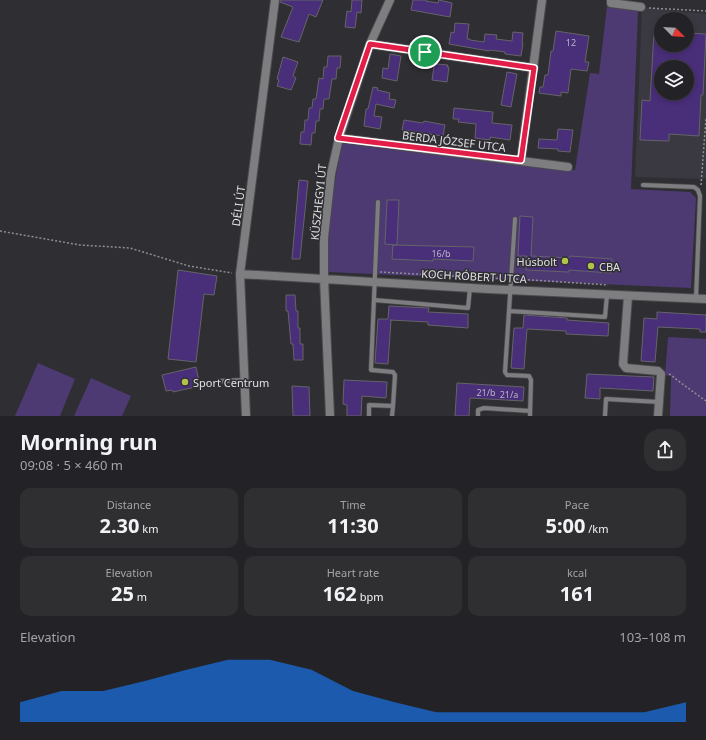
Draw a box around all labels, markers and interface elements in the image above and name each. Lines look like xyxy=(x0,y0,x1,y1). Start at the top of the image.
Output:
north arrow xyxy=(654,12,694,52)
map controls xyxy=(654,12,694,100)
pin xyxy=(408,35,442,69)
house number: 12 xyxy=(566,36,576,49)
icon: arrive xyxy=(414,41,436,63)
button: layers xyxy=(654,60,694,100)
street label: BERDA JÓZSEF UTCA xyxy=(401,127,508,155)
street label: KÜSZHEGYI ÚT xyxy=(307,163,329,241)
street label: DÉLI ÚT xyxy=(228,185,248,227)
house number: 16/b xyxy=(431,247,451,260)
place label: Húsbolt xyxy=(517,254,557,269)
marker: Húsbolt xyxy=(560,256,570,266)
place label: CBA xyxy=(599,259,621,274)
marker: CBA xyxy=(586,261,596,271)
street label: KOCH RÓBERT UTCA xyxy=(421,266,528,286)
place label: Sport Centrum xyxy=(193,375,269,390)
marker: Sport Centrum xyxy=(180,377,190,387)
house number: 21/b xyxy=(476,386,496,399)
house number: 21/a xyxy=(500,388,518,401)
text: Morning run xyxy=(20,426,158,456)
button: share xyxy=(644,429,686,471)
text: 09:08 · 5 × 460 m xyxy=(20,456,123,474)
text: Distance xyxy=(107,497,151,512)
text: Time xyxy=(340,497,366,512)
text: Pace xyxy=(565,497,589,512)
text: 2.30 xyxy=(100,512,139,539)
text: 11:30 xyxy=(327,512,379,539)
text: 5:00 xyxy=(545,512,585,539)
text: km xyxy=(139,521,158,536)
text: /km xyxy=(585,521,609,536)
text: Elevation xyxy=(106,565,152,580)
text: Heart rate xyxy=(327,565,379,580)
text: kcal xyxy=(567,565,587,580)
text: 25 xyxy=(111,580,134,607)
text: 162 xyxy=(322,580,357,607)
text: 161 xyxy=(560,580,594,607)
text: m xyxy=(134,589,147,604)
text: bpm xyxy=(357,589,384,604)
text: Elevation xyxy=(20,628,76,646)
text: 103–108 m xyxy=(619,628,686,646)

